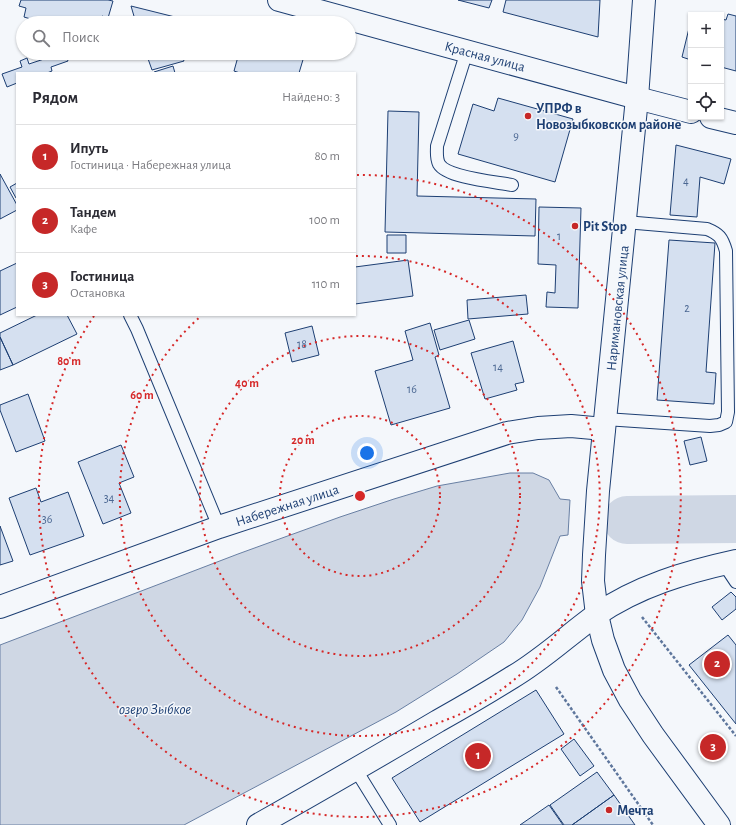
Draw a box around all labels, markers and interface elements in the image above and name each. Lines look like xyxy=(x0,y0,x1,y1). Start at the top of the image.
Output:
map controls xyxy=(688,12,724,120)
button: + xyxy=(688,12,724,48)
search box xyxy=(16,16,356,60)
icon: search xyxy=(30,27,52,49)
text: Поиск xyxy=(62,30,100,45)
street label: Красная улица xyxy=(443,39,527,75)
button: − xyxy=(688,48,724,84)
button: locate xyxy=(688,84,724,120)
text: Рядом xyxy=(32,89,78,106)
text: Найдено: 3 xyxy=(282,91,340,104)
place label: УПРФ в Новозыбковском районе xyxy=(536,102,682,132)
marker: УПРФ в Новозыбковском районе xyxy=(523,111,533,121)
house number: 9 xyxy=(513,130,519,142)
text: Ипуть xyxy=(70,141,108,156)
text: 1 xyxy=(43,150,47,163)
text: 80 m xyxy=(314,150,340,163)
text: Гостиница · Набережная улица xyxy=(70,159,231,172)
house number: 4 xyxy=(683,175,689,187)
text: Тандем xyxy=(70,205,117,220)
text: 2 xyxy=(42,214,48,227)
text: 100 m xyxy=(309,214,340,227)
place label: Pit Stop xyxy=(583,220,627,234)
marker: Pit Stop xyxy=(570,221,580,231)
text: Кафе xyxy=(70,223,97,236)
house number: 1 xyxy=(557,230,561,242)
street label: Наримановская улица xyxy=(604,244,632,371)
text: Гостиница xyxy=(70,269,134,284)
text: 3 xyxy=(42,278,48,291)
text: 110 m xyxy=(312,278,340,291)
text: Остановка xyxy=(70,287,125,300)
house number: 2 xyxy=(684,302,690,314)
house number: 18 xyxy=(297,338,307,350)
text: 80 m xyxy=(57,355,81,367)
house number: 14 xyxy=(493,361,503,373)
text: 40 m xyxy=(235,377,259,389)
house number: 16 xyxy=(407,383,417,395)
text: 60 m xyxy=(130,389,154,401)
text: 20 m xyxy=(291,434,315,446)
your location xyxy=(357,443,377,463)
street label: Набережная улица xyxy=(234,482,341,529)
centre of rings xyxy=(353,489,367,503)
house number: 34 xyxy=(104,492,115,504)
house number: 36 xyxy=(42,513,53,525)
pin: 2 xyxy=(704,649,730,679)
water label: озеро Зыбкое xyxy=(119,702,192,717)
pin: 3 xyxy=(700,732,726,762)
pin: 1 xyxy=(465,741,491,771)
place label: Мечта xyxy=(617,804,654,818)
marker: Мечта xyxy=(604,805,614,815)

